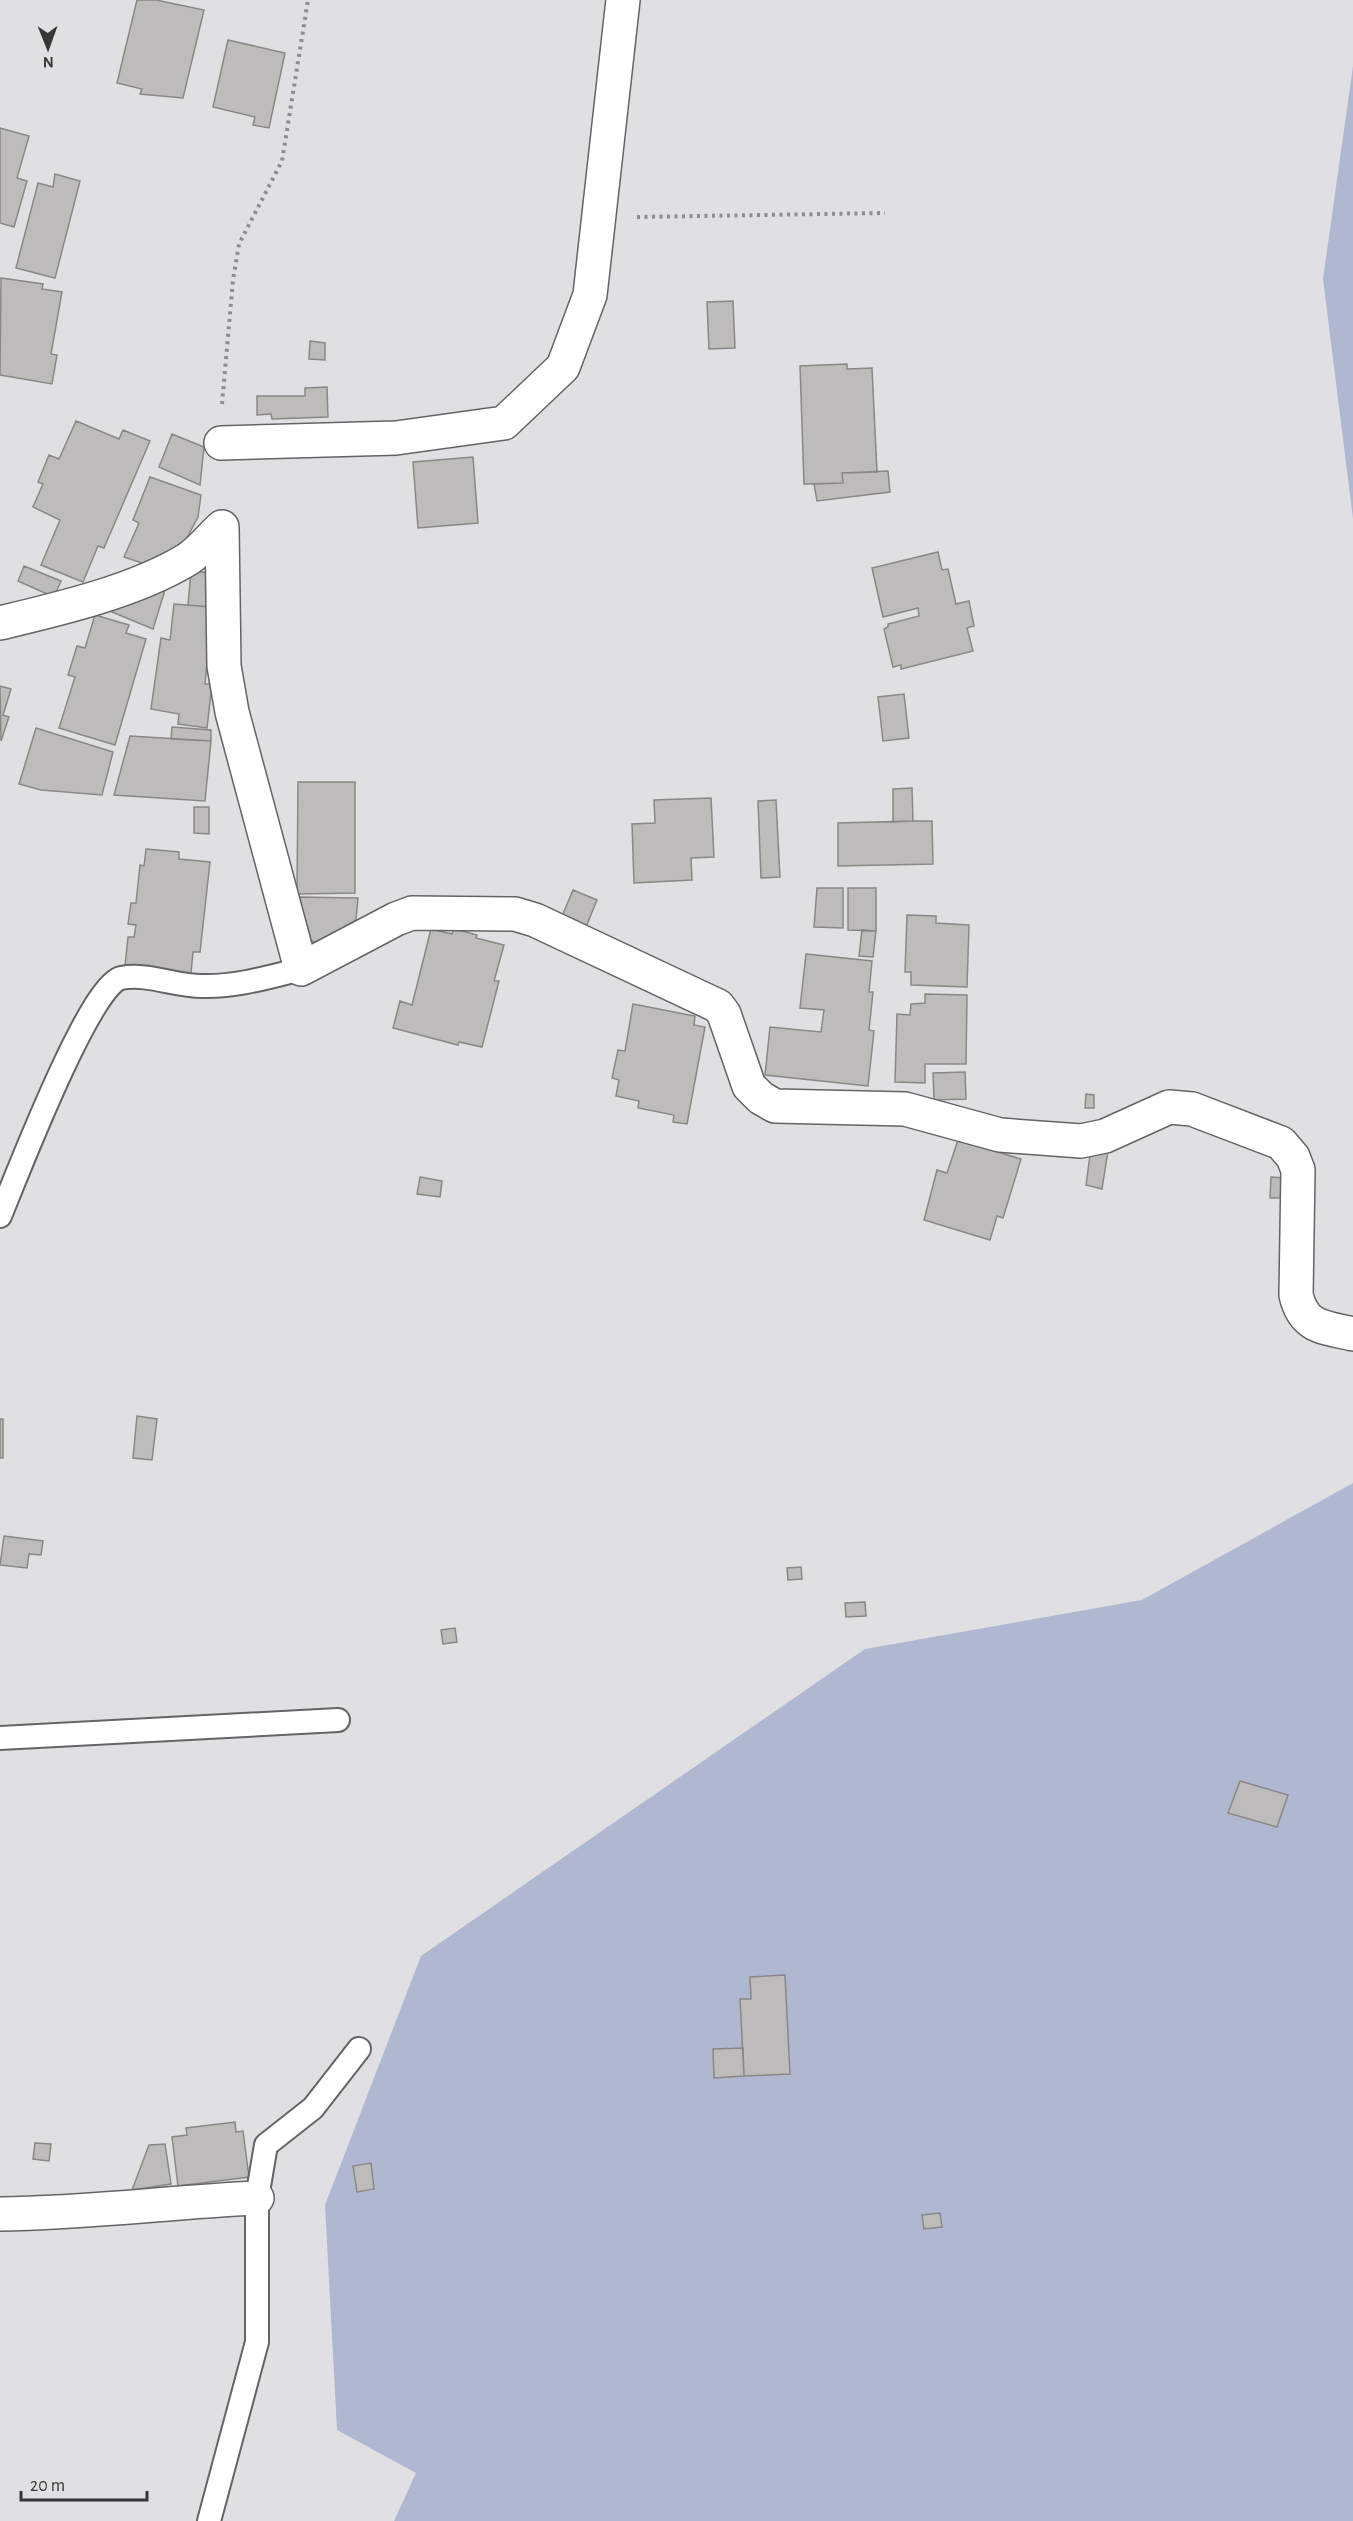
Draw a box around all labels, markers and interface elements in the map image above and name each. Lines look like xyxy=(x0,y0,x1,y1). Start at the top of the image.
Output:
north arrow xyxy=(18,18,78,78)
text: N xyxy=(43,54,54,70)
scale bar xyxy=(21,2464,147,2502)
text: 20 m xyxy=(30,2477,65,2495)

